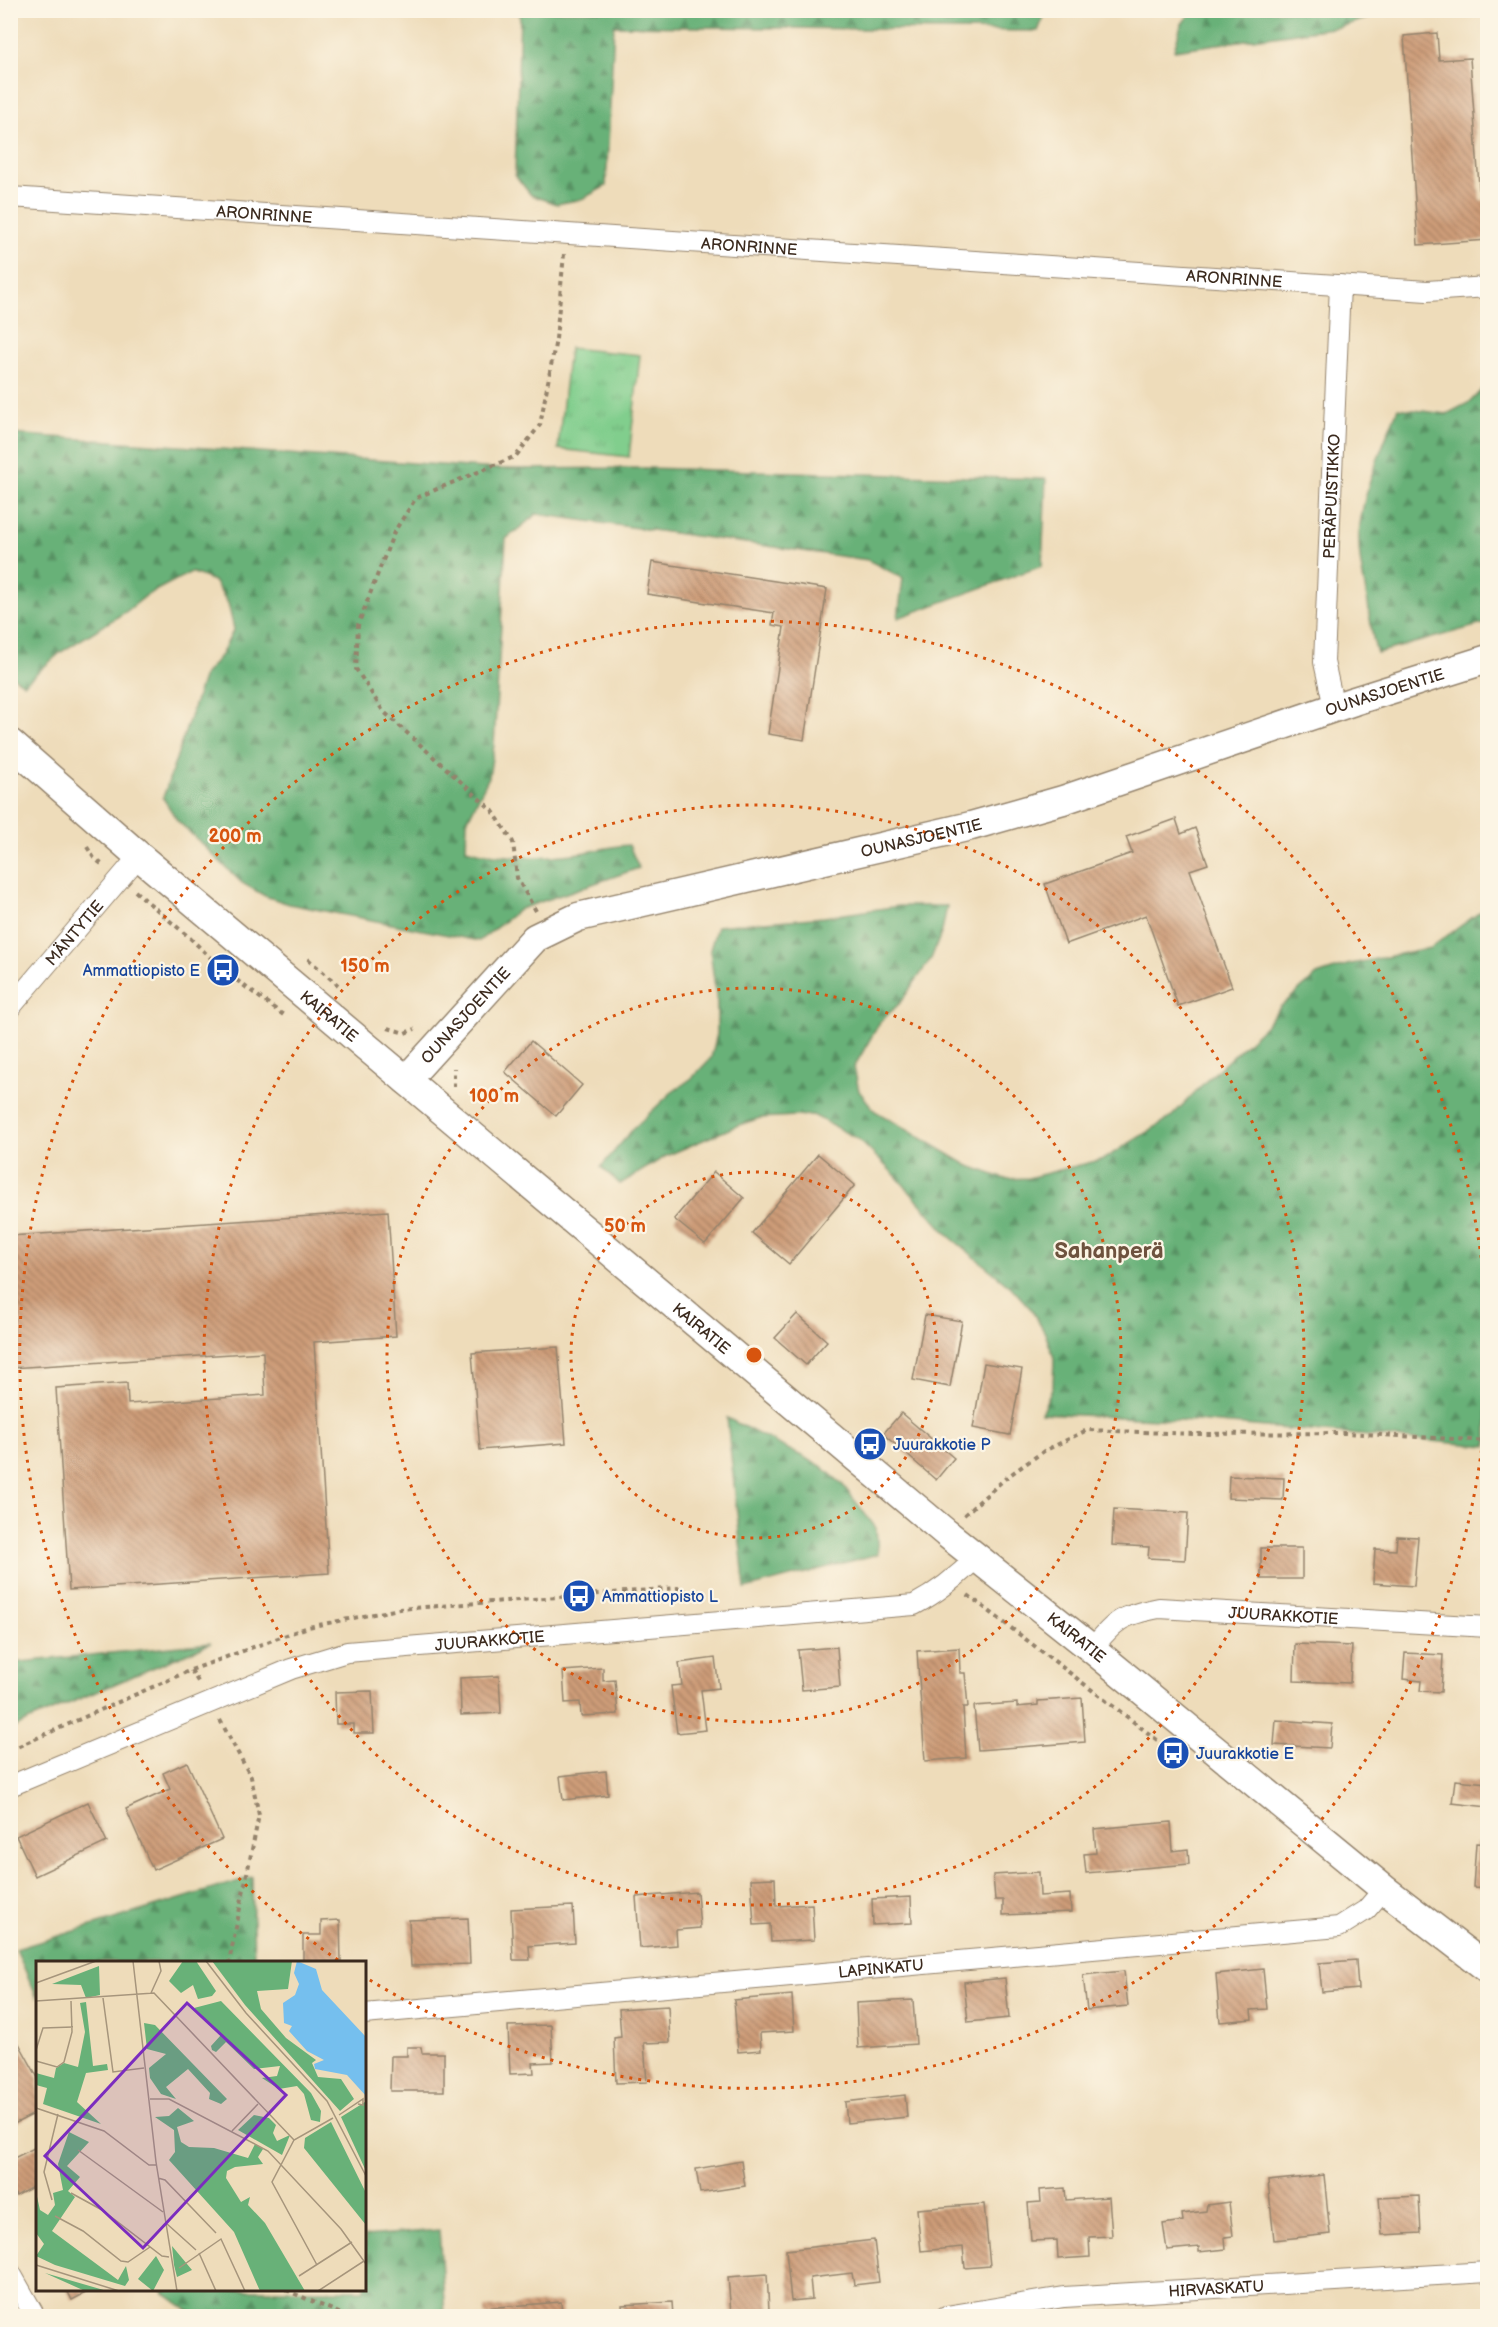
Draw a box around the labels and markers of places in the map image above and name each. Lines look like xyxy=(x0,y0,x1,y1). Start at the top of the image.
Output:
bus stop icon: Ammattiopisto E xyxy=(205,952,241,988)
place label: Ammattiopisto E xyxy=(83,962,200,981)
centre of rings xyxy=(744,1345,764,1365)
bus stop icon: Juurakkotie P xyxy=(852,1426,888,1462)
place label: Juurakkotie P xyxy=(893,1436,991,1455)
bus stop icon: Ammattiopisto L xyxy=(561,1578,597,1614)
place label: Ammattiopisto L xyxy=(602,1588,719,1607)
bus stop icon: Juurakkotie E xyxy=(1155,1735,1191,1771)
place label: Juurakkotie E xyxy=(1196,1745,1294,1764)

